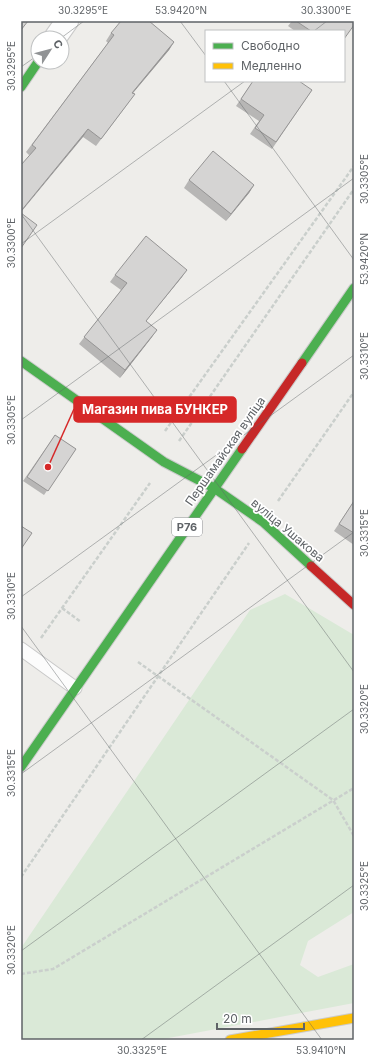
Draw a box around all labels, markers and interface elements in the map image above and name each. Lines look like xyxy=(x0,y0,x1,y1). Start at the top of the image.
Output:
text: 30.3295°E xyxy=(58,4,108,16)
text: 53.9420°N xyxy=(155,4,207,16)
text: 30.3300°E xyxy=(301,4,351,16)
north arrow xyxy=(30,30,70,70)
legend xyxy=(205,30,345,82)
text: С xyxy=(50,37,66,52)
text: Свободно xyxy=(241,38,300,53)
text: 30.3295°E xyxy=(5,41,17,91)
text: Медленно xyxy=(241,58,302,73)
text: 30.3305°E xyxy=(358,154,370,204)
text: 30.3300°E xyxy=(5,218,17,268)
text: 53.9420°N xyxy=(358,233,370,285)
text: 30.3310°E xyxy=(358,332,370,380)
street label: Першамайская вуліца xyxy=(182,394,268,508)
text: 30.3305°E xyxy=(5,395,17,445)
callout: Магазин пива БУНКЕР xyxy=(74,397,236,422)
text: Магазин пива БУНКЕР xyxy=(82,401,228,417)
street label: вуліца Ушакова xyxy=(248,495,328,565)
text: 30.3315°E xyxy=(358,509,370,557)
road number: Р76 xyxy=(172,518,202,536)
text: 30.3310°E xyxy=(5,572,17,620)
text: 30.3320°E xyxy=(358,684,370,734)
text: 30.3315°E xyxy=(5,749,17,797)
text: 30.3325°E xyxy=(358,861,370,911)
text: 30.3320°E xyxy=(5,925,17,975)
scale bar xyxy=(217,1005,304,1031)
text: 20 m xyxy=(223,1011,252,1026)
text: 30.3325°E xyxy=(117,1044,167,1056)
text: 53.9410°N xyxy=(296,1044,346,1056)

